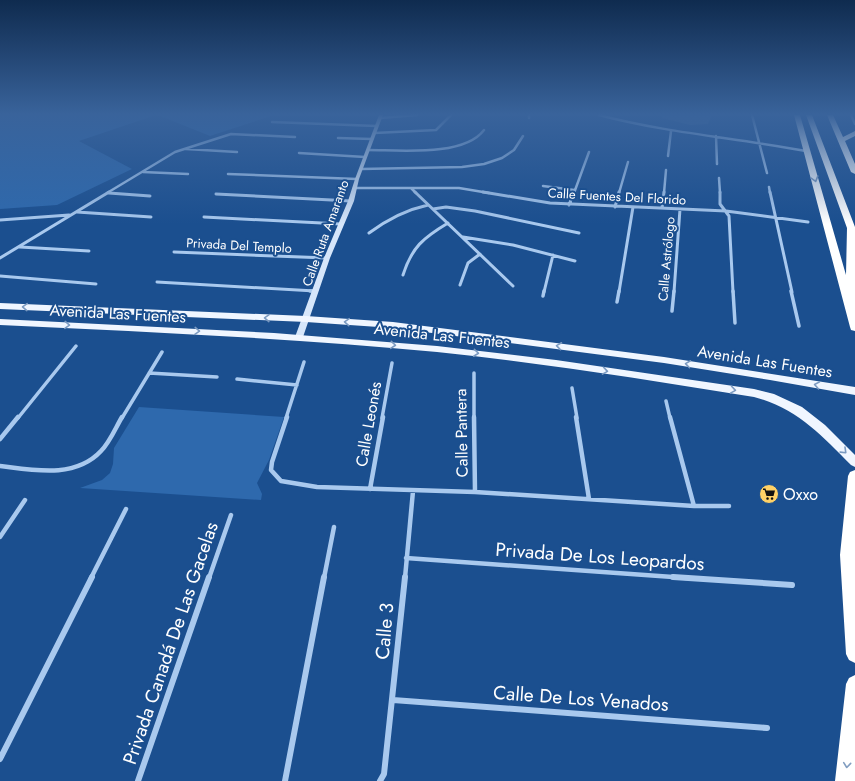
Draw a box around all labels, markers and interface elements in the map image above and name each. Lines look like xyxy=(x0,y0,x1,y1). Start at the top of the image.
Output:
one-way arrow xyxy=(810,176,818,183)
street label: Calle Ruta Amaranto xyxy=(297,177,354,289)
street label: Calle Fuentes Del Florido xyxy=(547,183,687,210)
street label: Calle Astrólogo xyxy=(653,216,680,302)
street label: Privada Del Templo xyxy=(186,233,292,258)
street label: Avenida Las Fuentes xyxy=(49,298,187,329)
one-way arrow xyxy=(22,303,28,312)
one-way arrow xyxy=(264,313,270,322)
street label: Avenida Las Fuentes xyxy=(373,317,511,354)
one-way arrow xyxy=(344,318,350,326)
one-way arrow xyxy=(64,321,70,330)
one-way arrow xyxy=(194,327,200,335)
street label: Avenida Las Fuentes xyxy=(696,339,834,384)
one-way arrow xyxy=(390,340,396,349)
one-way arrow xyxy=(556,342,563,351)
one-way arrow xyxy=(473,348,479,357)
one-way arrow xyxy=(685,360,691,369)
one-way arrow xyxy=(602,366,608,375)
street label: Calle Leonés xyxy=(350,380,387,469)
one-way arrow xyxy=(814,381,820,389)
one-way arrow xyxy=(730,385,737,394)
street label: Calle Pantera xyxy=(449,388,474,478)
one-way arrow xyxy=(839,446,847,454)
supermarket icon: Oxxo xyxy=(758,483,780,505)
place label: Oxxo xyxy=(783,483,818,506)
street label: Privada Canadá De Las Gacelas xyxy=(116,518,225,768)
street label: Privada De Los Leopardos xyxy=(495,536,706,577)
street label: Calle 3 xyxy=(369,602,400,660)
street label: Calle De Los Venados xyxy=(492,679,670,718)
one-way arrow xyxy=(843,762,852,768)

